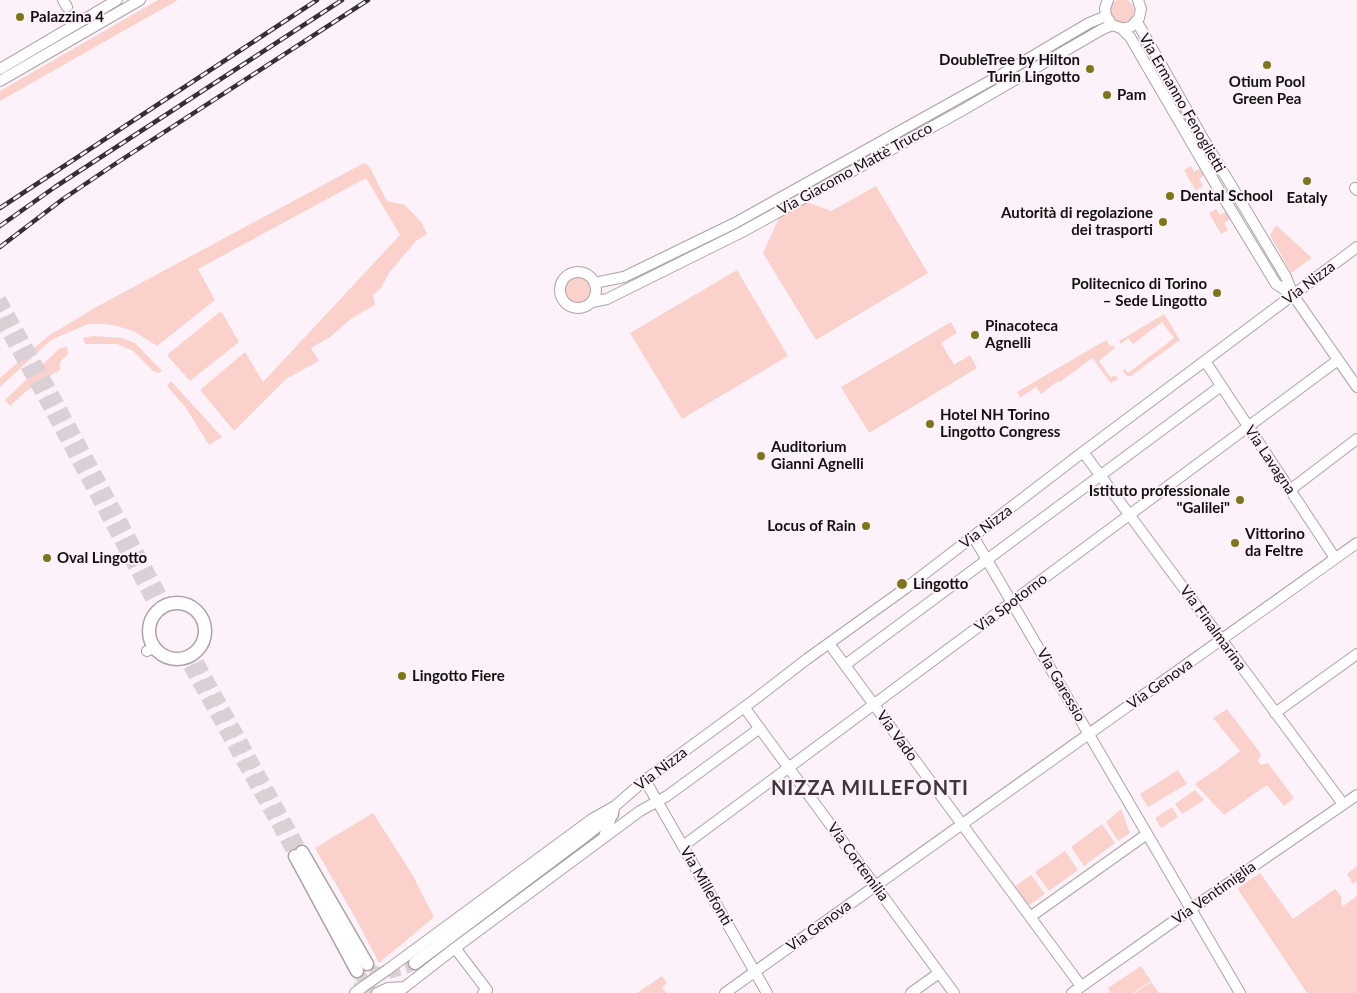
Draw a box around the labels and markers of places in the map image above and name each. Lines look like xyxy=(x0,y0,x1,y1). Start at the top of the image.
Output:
place label: Palazzina 4 xyxy=(30,8,104,26)
marker: Palazzina 4 xyxy=(14,11,26,23)
place label: DoubleTree by Hilton Turin Lingotto xyxy=(939,51,1080,86)
marker: Otium Pool Green Pea xyxy=(1261,59,1273,71)
marker: DoubleTree by Hilton Turin Lingotto xyxy=(1084,63,1096,75)
place label: Otium Pool Green Pea xyxy=(1229,73,1305,108)
place label: Pam xyxy=(1117,86,1146,104)
marker: Pam xyxy=(1101,89,1113,101)
marker: Eataly xyxy=(1301,175,1313,187)
place label: Dental School xyxy=(1180,187,1273,205)
place label: Eataly xyxy=(1287,189,1327,207)
marker: Dental School xyxy=(1164,190,1176,202)
place label: Autorità di regolazione dei trasporti xyxy=(1001,204,1153,239)
marker: Autorità di regolazione dei trasporti xyxy=(1157,216,1169,228)
place label: Politecnico di Torino – Sede Lingotto xyxy=(1071,275,1207,310)
marker: Politecnico di Torino – Sede Lingotto xyxy=(1211,287,1223,299)
place label: Pinacoteca Agnelli xyxy=(985,317,1058,352)
marker: Pinacoteca Agnelli xyxy=(969,329,981,341)
place label: Hotel NH Torino Lingotto Congress xyxy=(940,406,1060,441)
marker: Hotel NH Torino Lingotto Congress xyxy=(924,418,936,430)
place label: Auditorium Gianni Agnelli xyxy=(771,438,864,473)
marker: Auditorium Gianni Agnelli xyxy=(755,450,767,462)
place label: Istituto professionale "Galilei" xyxy=(1089,482,1230,517)
marker: Istituto professionale "Galilei" xyxy=(1234,494,1246,506)
place label: Locus of Rain xyxy=(767,517,856,535)
marker: Locus of Rain xyxy=(860,520,872,532)
place label: Vittorino da Feltre xyxy=(1245,525,1305,560)
marker: Vittorino da Feltre xyxy=(1229,537,1241,549)
place label: Oval Lingotto xyxy=(57,549,147,567)
marker: Oval Lingotto xyxy=(41,552,53,564)
place label: Lingotto xyxy=(913,575,968,593)
marker: Lingotto xyxy=(895,577,909,591)
place label: Lingotto Fiere xyxy=(412,667,505,685)
marker: Lingotto Fiere xyxy=(396,670,408,682)

